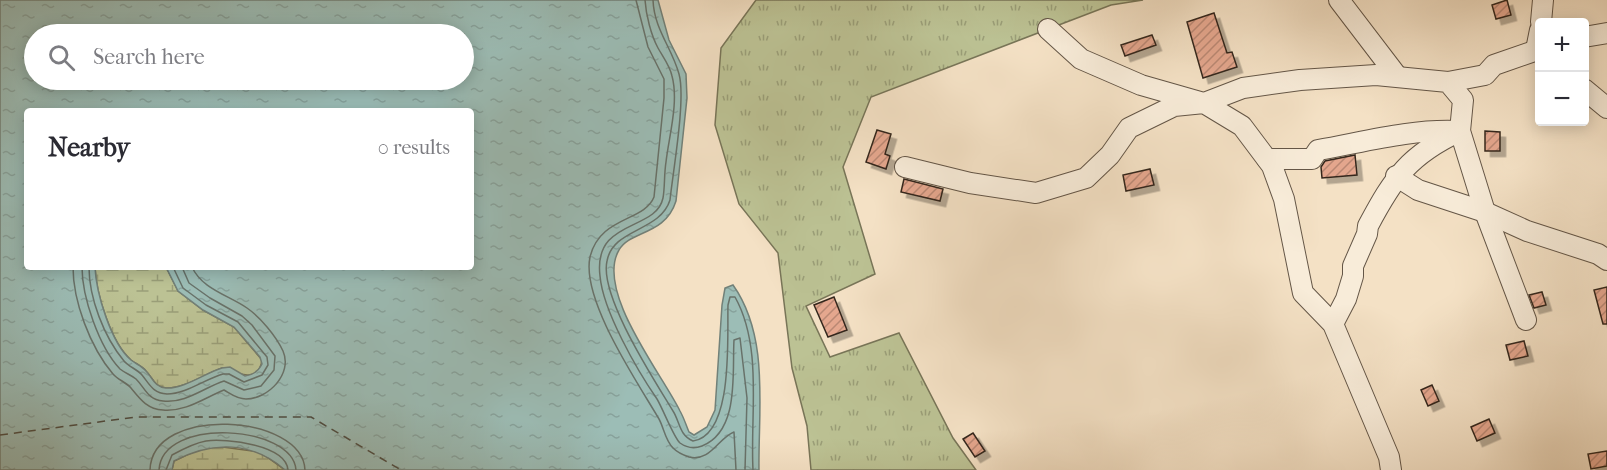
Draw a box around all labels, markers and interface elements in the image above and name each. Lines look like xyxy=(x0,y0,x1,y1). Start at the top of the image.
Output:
map controls xyxy=(1535,18,1589,126)
button: + xyxy=(1535,18,1589,72)
search box xyxy=(24,24,474,90)
icon: search xyxy=(45,41,78,74)
text: Search here xyxy=(93,44,205,70)
button: − xyxy=(1535,72,1589,126)
text: Nearby xyxy=(48,132,130,163)
text: 0 results xyxy=(378,136,450,159)

